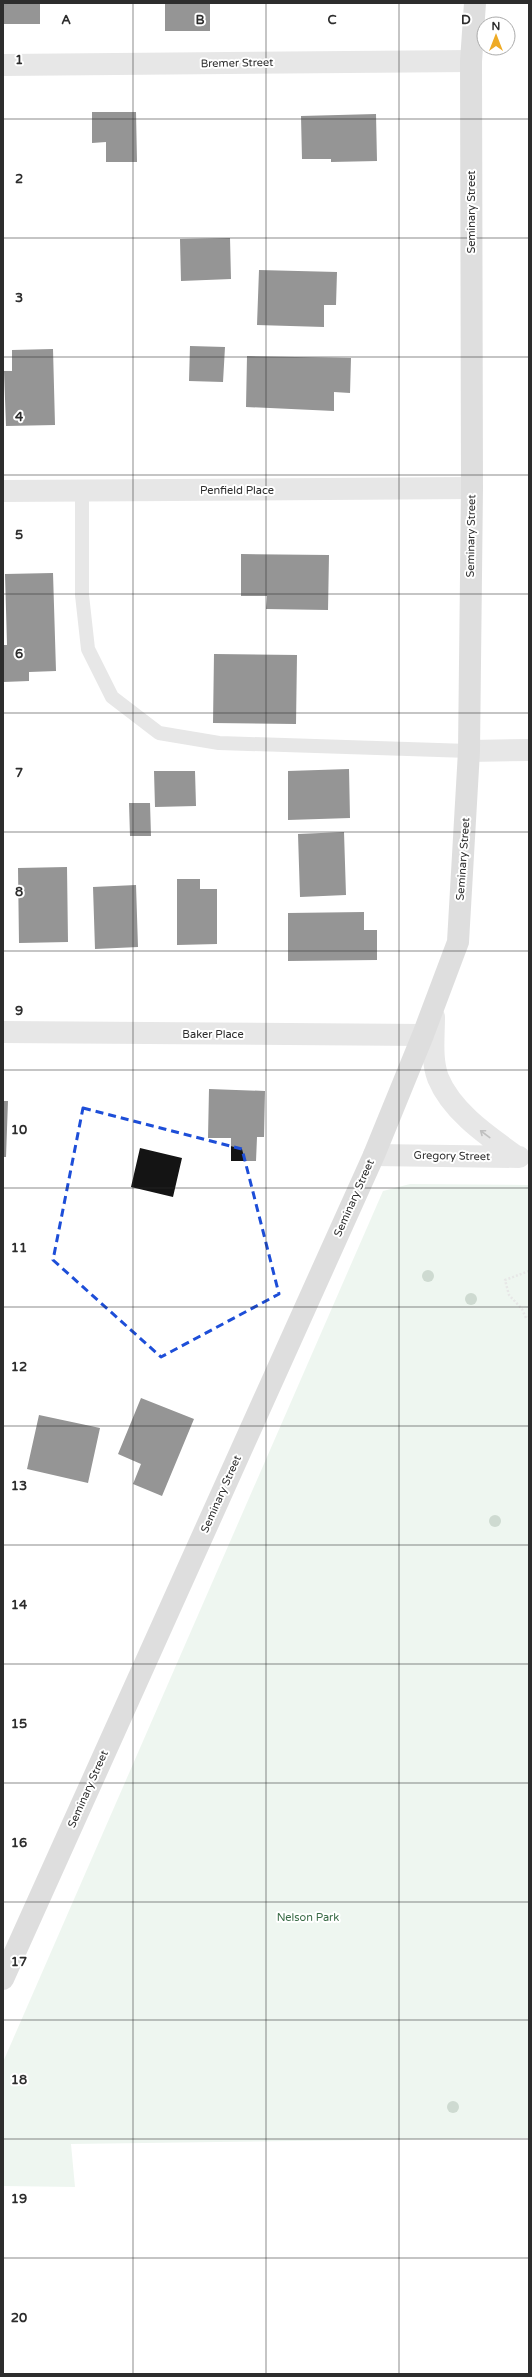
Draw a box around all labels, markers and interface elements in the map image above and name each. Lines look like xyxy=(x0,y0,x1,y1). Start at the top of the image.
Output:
text: A xyxy=(61,12,71,28)
text: B xyxy=(195,12,205,28)
text: C xyxy=(327,12,337,28)
text: D xyxy=(461,12,471,28)
north arrow xyxy=(476,16,516,56)
text: N xyxy=(492,20,500,33)
text: 1 xyxy=(15,52,23,68)
street label: Bremer Street xyxy=(201,56,273,70)
street label: Seminary Street xyxy=(465,170,478,254)
text: 2 xyxy=(15,171,23,187)
text: 3 xyxy=(15,290,23,306)
text: 4 xyxy=(15,409,24,425)
street label: Penfield Place xyxy=(200,484,274,497)
street label: Seminary Street xyxy=(464,494,478,578)
text: 5 xyxy=(15,527,23,543)
text: 6 xyxy=(15,646,23,662)
text: 7 xyxy=(15,765,23,781)
street label: Seminary Street xyxy=(454,817,472,901)
text: 8 xyxy=(15,884,23,900)
text: 9 xyxy=(15,1003,23,1019)
street label: Baker Place xyxy=(182,1028,244,1041)
text: 10 xyxy=(11,1122,27,1138)
one-way arrow xyxy=(480,1130,491,1139)
street label: Gregory Street xyxy=(414,1149,490,1163)
street label: Seminary Street xyxy=(331,1157,377,1239)
text: 11 xyxy=(11,1240,27,1256)
text: 12 xyxy=(11,1359,27,1375)
street label: Seminary Street xyxy=(198,1453,244,1535)
text: 13 xyxy=(11,1478,27,1494)
text: 14 xyxy=(11,1597,28,1613)
text: 15 xyxy=(11,1716,27,1732)
street label: Seminary Street xyxy=(65,1748,111,1830)
text: 16 xyxy=(11,1835,27,1851)
park label: Nelson Park xyxy=(277,1911,339,1924)
text: 17 xyxy=(11,1954,27,1970)
text: 18 xyxy=(11,2072,27,2088)
text: 19 xyxy=(11,2191,27,2207)
text: 20 xyxy=(11,2310,27,2326)

